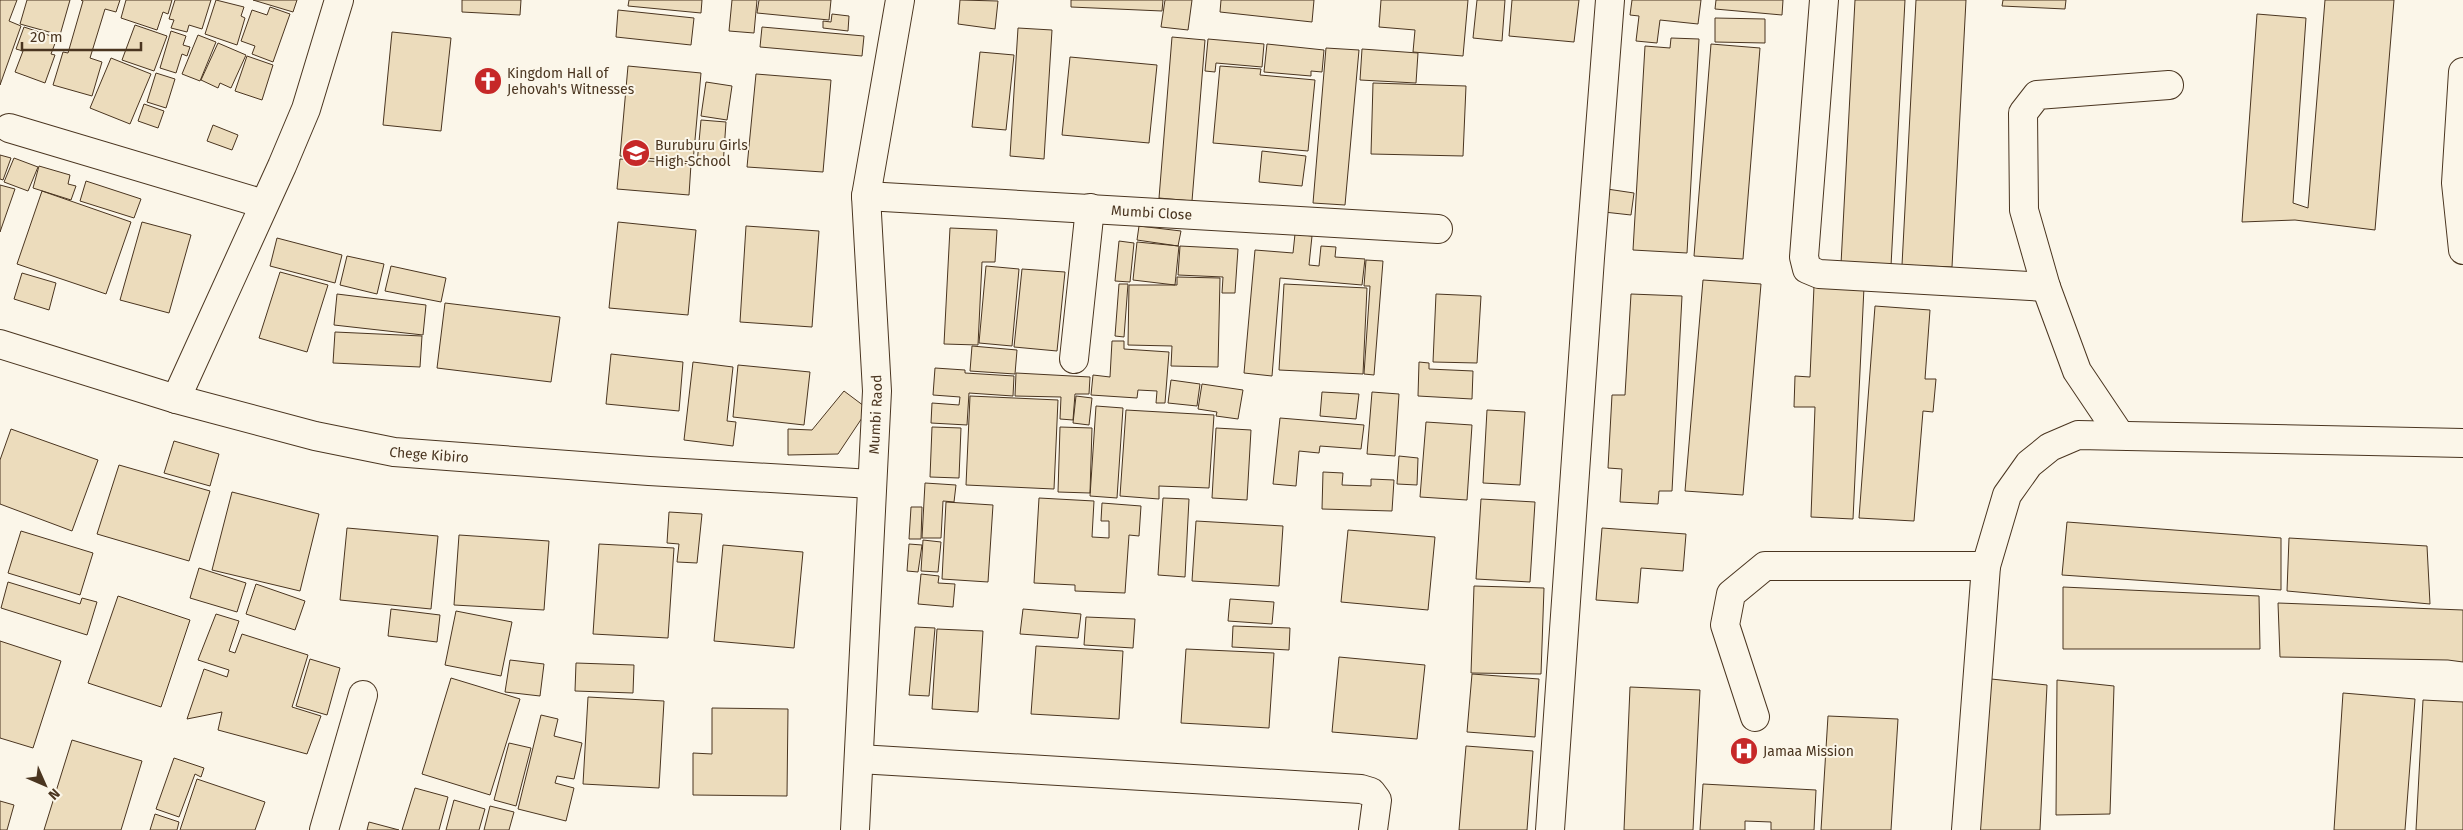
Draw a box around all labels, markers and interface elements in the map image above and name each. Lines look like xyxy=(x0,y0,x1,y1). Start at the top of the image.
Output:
scale bar xyxy=(22,20,141,52)
text: 20 m xyxy=(30,28,63,46)
place label: Kingdom Hall of Jehovah's Witnesses xyxy=(507,65,635,98)
church icon: Kingdom Hall of Jehovah's Witnesses xyxy=(473,66,503,96)
place label: Buruburu Girls High School xyxy=(655,137,748,170)
school or university icon: Buruburu Girls High School xyxy=(621,138,651,168)
street label: Mumbi Close xyxy=(1110,202,1193,224)
street label: Mumbi Raod xyxy=(866,374,886,455)
street label: Chege Kibiro xyxy=(388,443,469,467)
hospital icon: Jamaa Mission xyxy=(1729,736,1759,766)
place label: Jamaa Mission xyxy=(1763,743,1854,760)
north arrow xyxy=(20,760,70,810)
text: N xyxy=(45,785,63,803)

